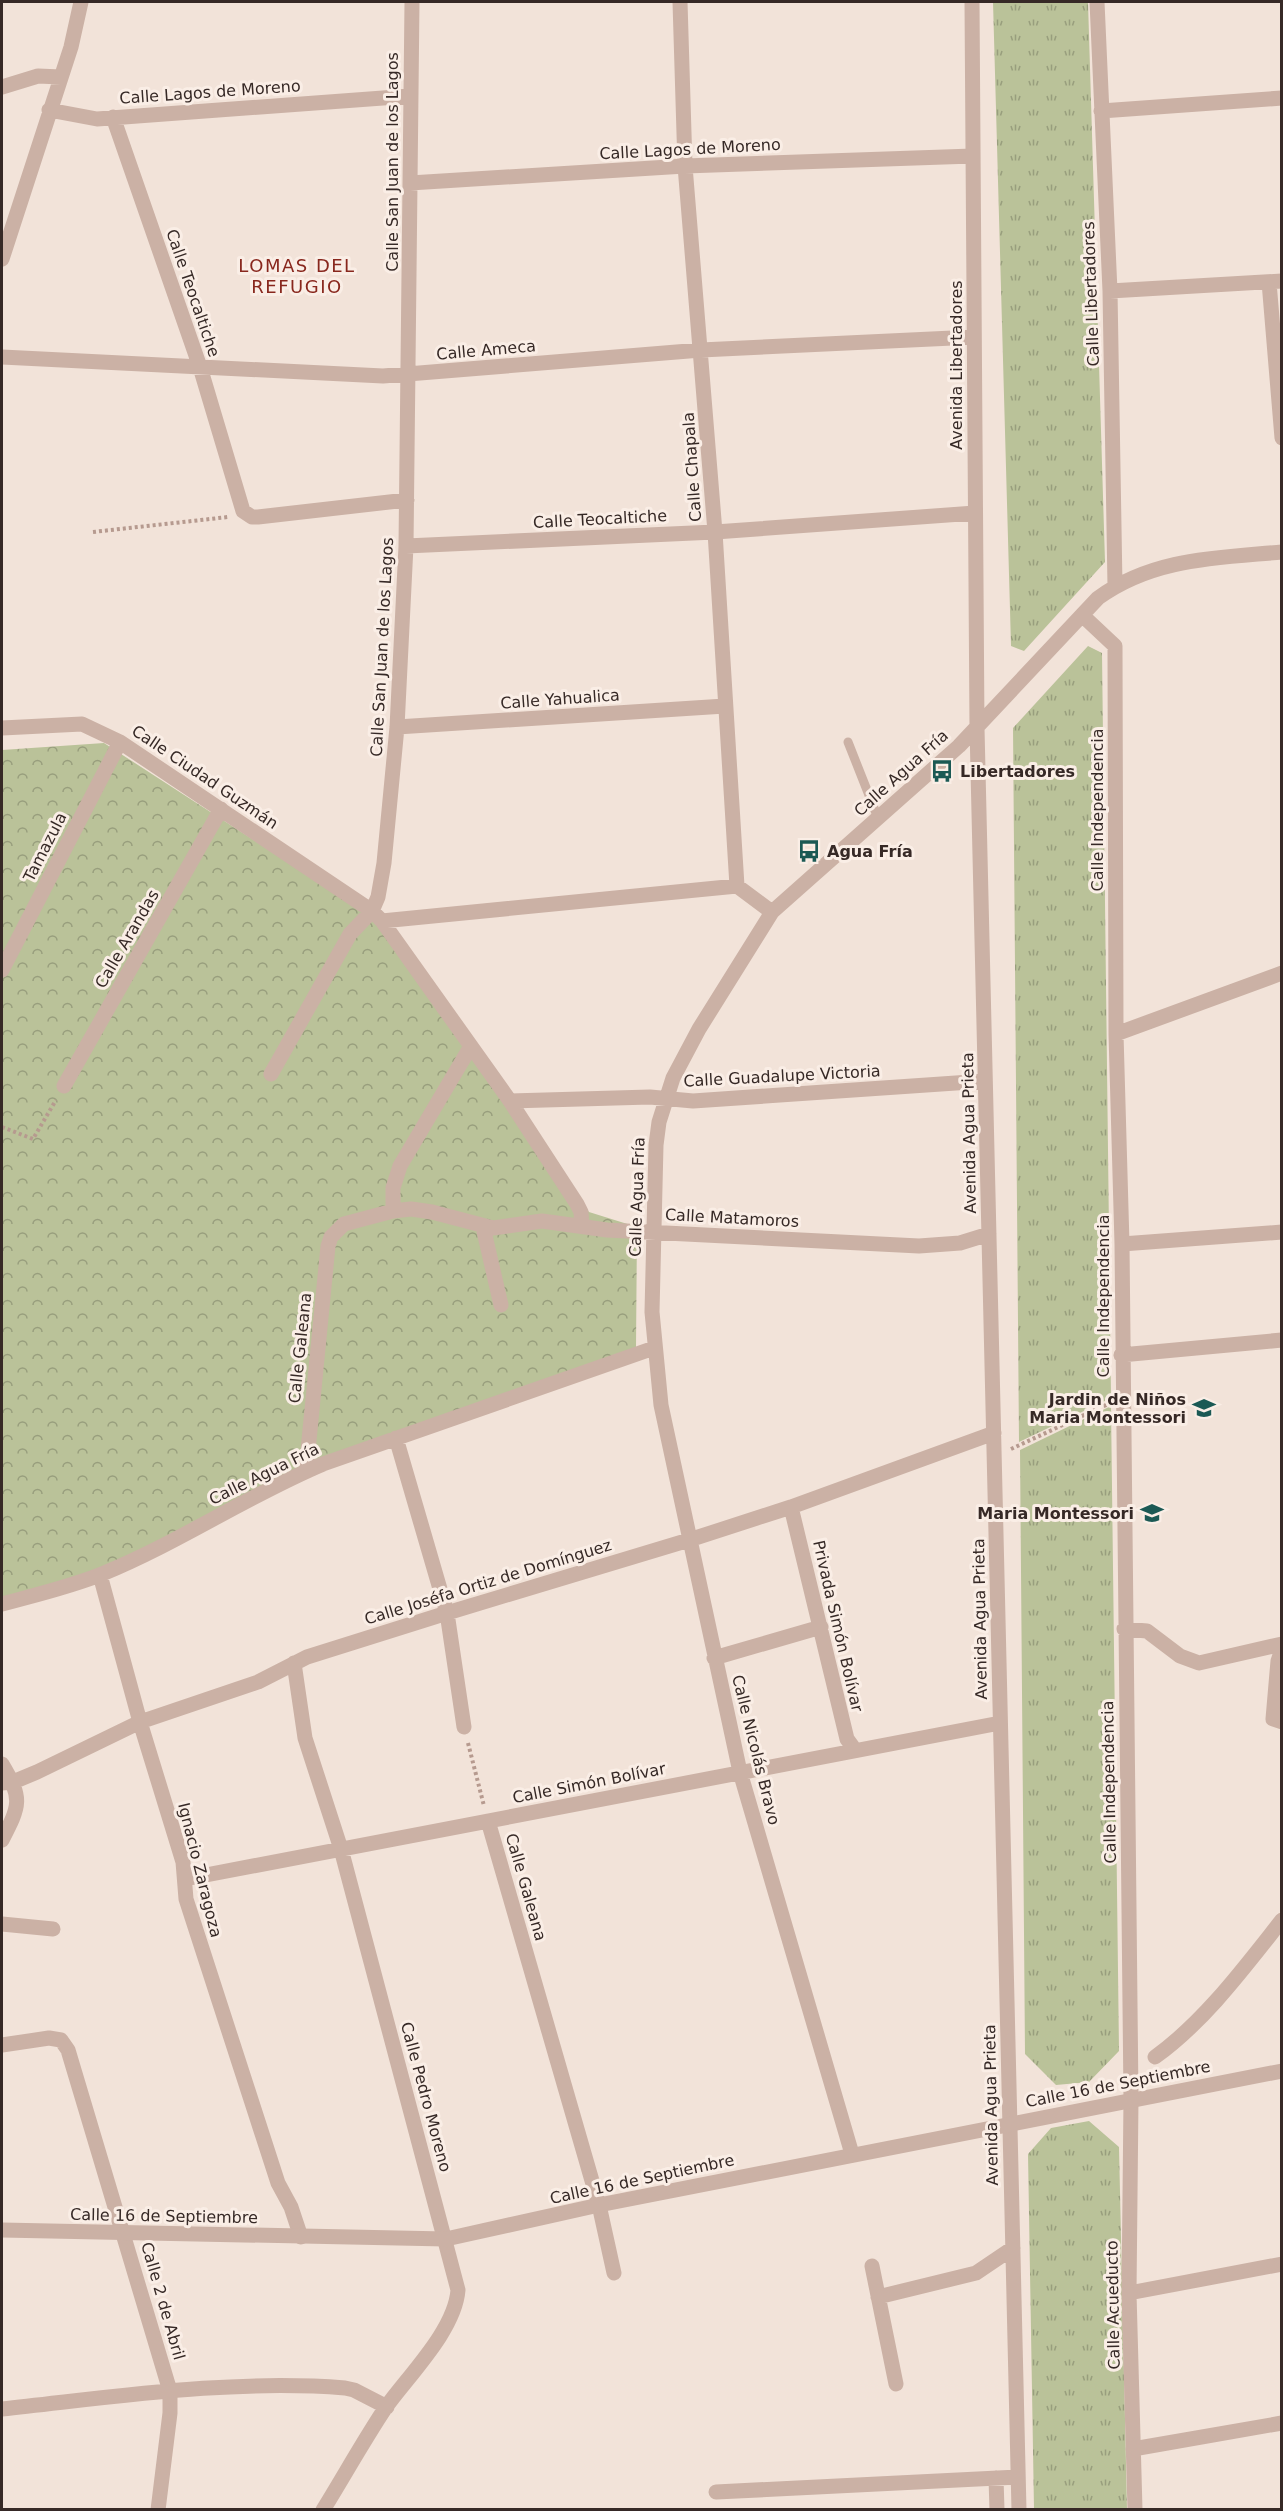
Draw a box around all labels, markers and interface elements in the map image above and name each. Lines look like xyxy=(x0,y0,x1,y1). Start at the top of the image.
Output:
street label: Calle San Juan de los Lagos xyxy=(383,52,402,272)
street label: Calle Lagos de Moreno xyxy=(119,76,301,108)
street label: Calle Lagos de Moreno xyxy=(599,135,781,163)
street label: Calle Libertadores xyxy=(1079,221,1103,367)
street label: Calle Teocaltiche xyxy=(162,227,224,359)
district label: LOMAS DEL REFUGIO xyxy=(238,255,356,297)
street label: Avenida Libertadores xyxy=(947,280,966,450)
street label: Calle Ameca xyxy=(435,336,537,364)
street label: Calle Chapala xyxy=(679,411,705,523)
street label: Calle Teocaltiche xyxy=(533,506,667,532)
street label: Calle San Juan de los Lagos xyxy=(367,537,397,757)
street label: Calle Yahualica xyxy=(500,685,620,713)
street label: Calle Ciudad Guzmán xyxy=(128,721,282,833)
street label: Calle Agua Fría xyxy=(850,726,952,820)
street label: Calle Independencia xyxy=(1088,729,1107,891)
bus stop icon: Libertadores xyxy=(929,758,955,784)
place label: Libertadores xyxy=(960,762,1075,781)
street label: Tamazula xyxy=(19,809,71,886)
bus stop icon: Agua Fría xyxy=(796,838,822,864)
place label: Agua Fría xyxy=(827,842,913,861)
street label: Calle Arandas xyxy=(91,886,163,992)
street label: Avenida Agua Prieta xyxy=(958,1052,980,1214)
street label: Calle Guadalupe Victoria xyxy=(683,1061,881,1091)
street label: Calle Agua Fría xyxy=(625,1137,649,1257)
street label: Calle Matamoros xyxy=(664,1205,800,1231)
street label: Calle Independencia xyxy=(1094,1215,1113,1377)
street label: Calle Galeana xyxy=(285,1292,315,1404)
place label: Jardin de Niños Maria Montessori xyxy=(1029,1390,1186,1427)
school or university icon: Jardin de Niños Maria Montessori xyxy=(1191,1395,1217,1421)
street label: Calle Agua Fría xyxy=(206,1439,322,1509)
school or university icon: Maria Montessori xyxy=(1139,1500,1165,1526)
place label: Maria Montessori xyxy=(977,1504,1134,1523)
street label: Calle Joséfa Ortiz de Domínguez xyxy=(362,1535,614,1629)
street label: Privada Simón Bolívar xyxy=(809,1538,867,1714)
street label: Avenida Agua Prieta xyxy=(969,1538,991,1700)
street label: Calle Nicolás Bravo xyxy=(728,1673,784,1827)
street label: Calle Independencia xyxy=(1098,1700,1120,1864)
street label: Calle Simón Bolívar xyxy=(511,1759,668,1807)
street label: Ignacio Zaragoza xyxy=(174,1801,226,1939)
street label: Calle Galeana xyxy=(502,1831,550,1943)
street label: Calle Pedro Moreno xyxy=(397,2020,455,2174)
street label: Avenida Agua Prieta xyxy=(980,2024,1002,2186)
street label: Calle 16 de Septiembre xyxy=(1024,2057,1212,2111)
street label: Calle 16 de Septiembre xyxy=(548,2150,736,2208)
street label: Calle 16 de Septiembre xyxy=(70,2205,258,2227)
street label: Calle 2 de Abril xyxy=(137,2240,189,2362)
street label: Calle Acueducto xyxy=(1102,2240,1124,2370)

